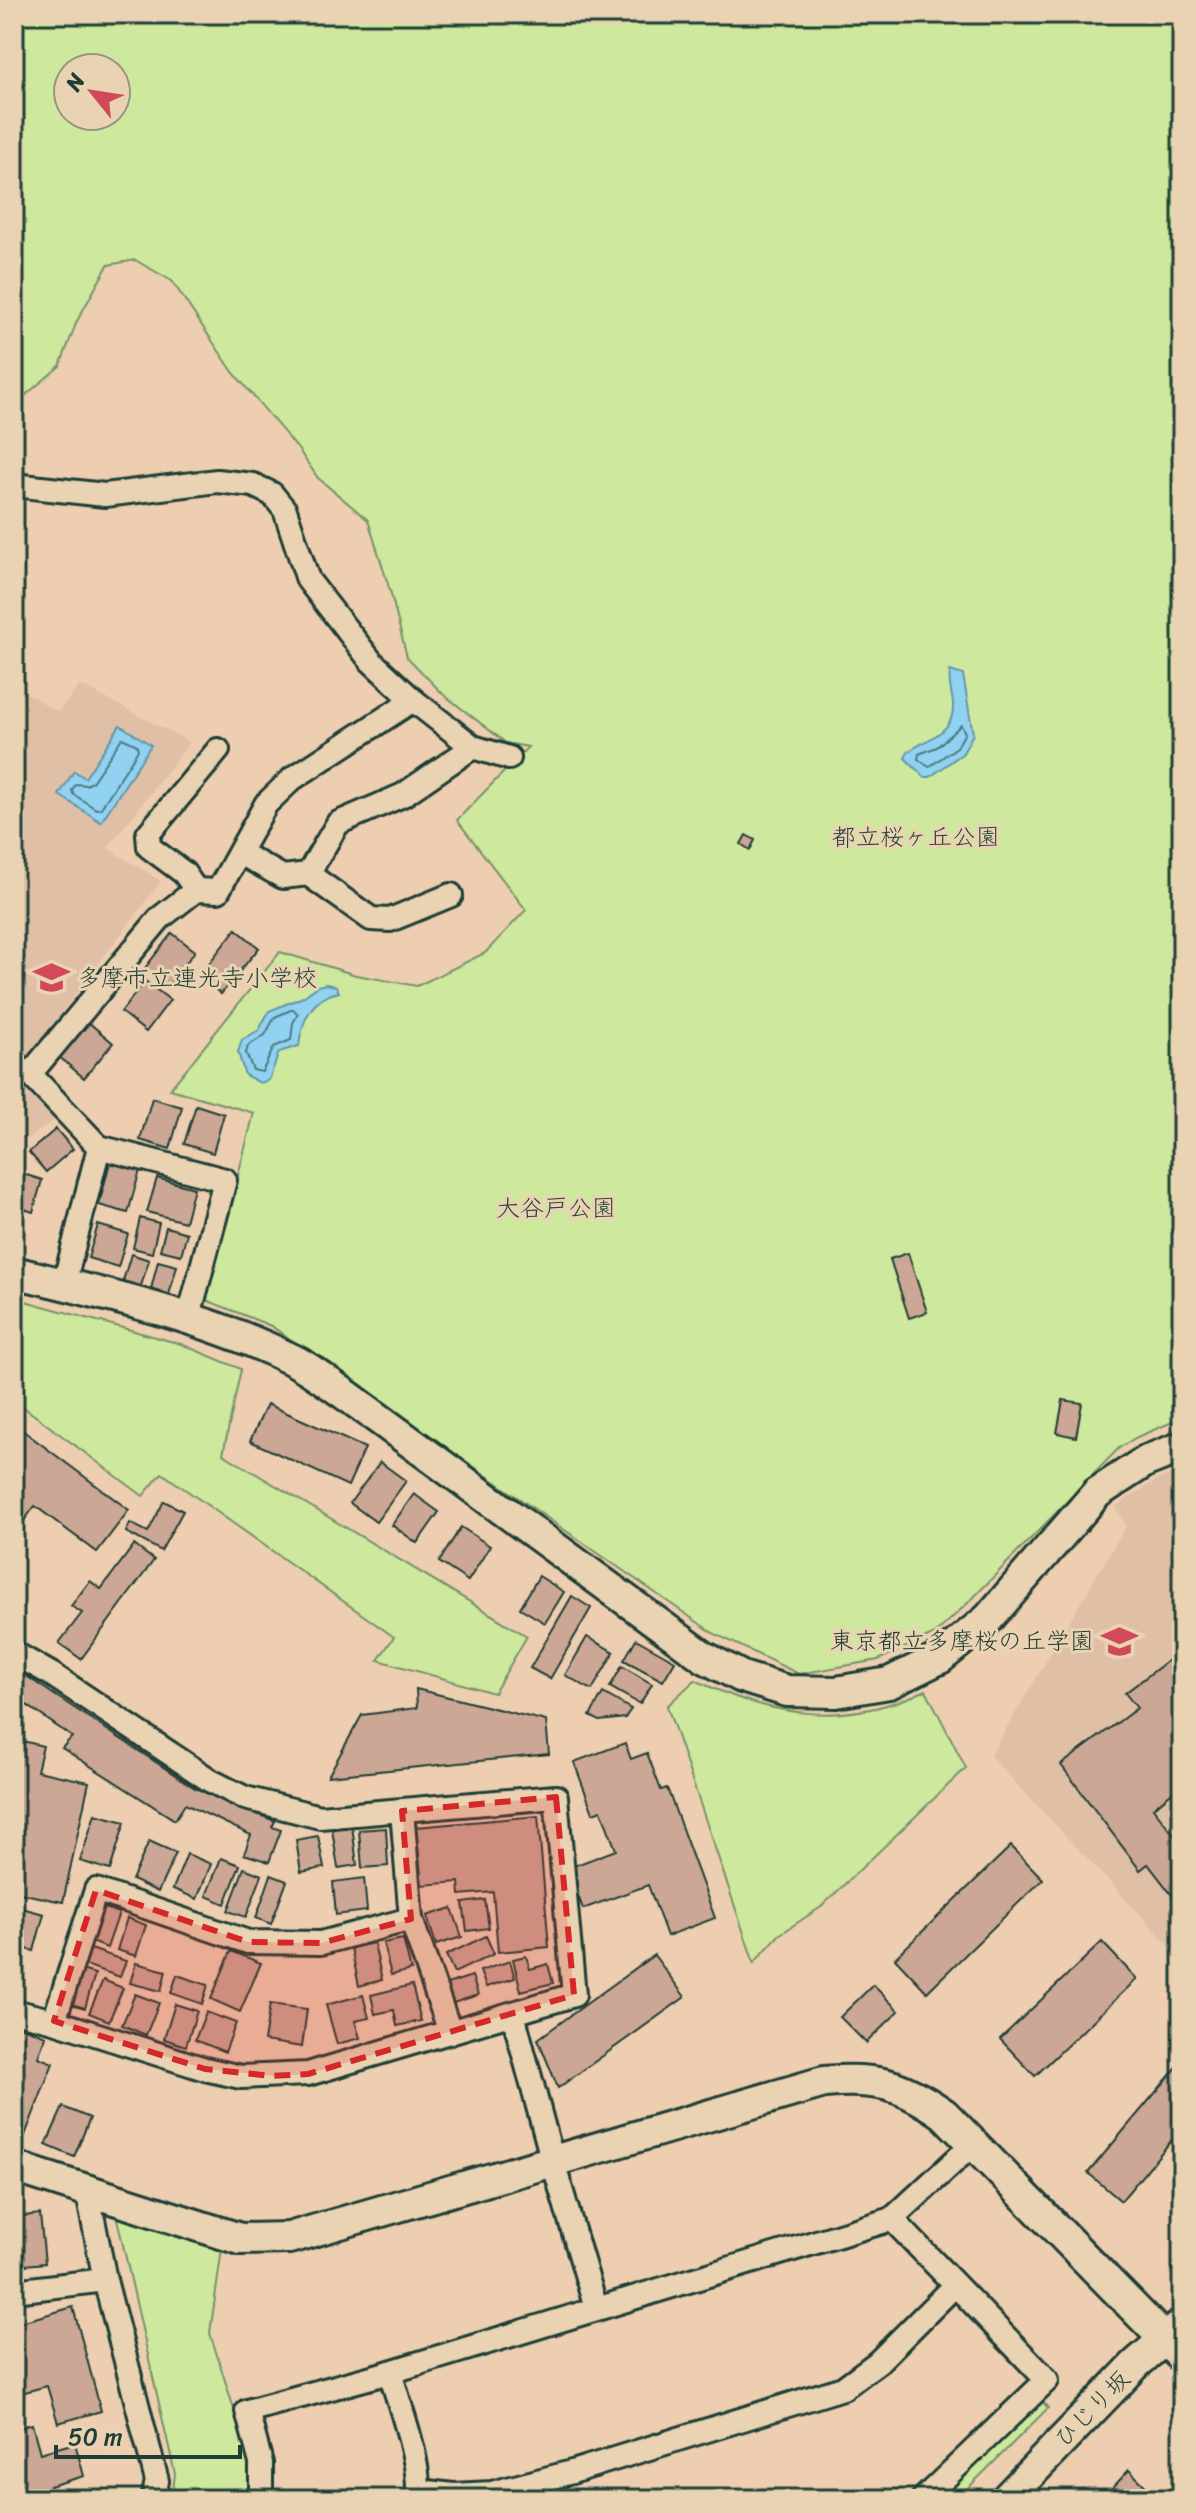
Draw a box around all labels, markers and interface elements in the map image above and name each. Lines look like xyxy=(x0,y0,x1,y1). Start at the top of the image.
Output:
north arrow xyxy=(52,52,132,132)
text: N xyxy=(54,65,96,99)
park label: 都立桜ヶ丘公園 xyxy=(832,816,1000,858)
place label: 多摩市立連光寺小学校 xyxy=(77,957,317,999)
school or university icon: 多摩市立連光寺小学校 xyxy=(32,959,70,997)
park label: 大谷戸公園 xyxy=(496,1187,616,1229)
place label: 東京都立多摩桜の丘学園 xyxy=(830,1620,1094,1662)
school or university icon: 東京都立多摩桜の丘学園 xyxy=(1101,1622,1139,1660)
street label: ひじり坂 xyxy=(1044,2360,1140,2458)
scale bar xyxy=(56,2409,240,2459)
text: 50 m xyxy=(68,2416,123,2458)

